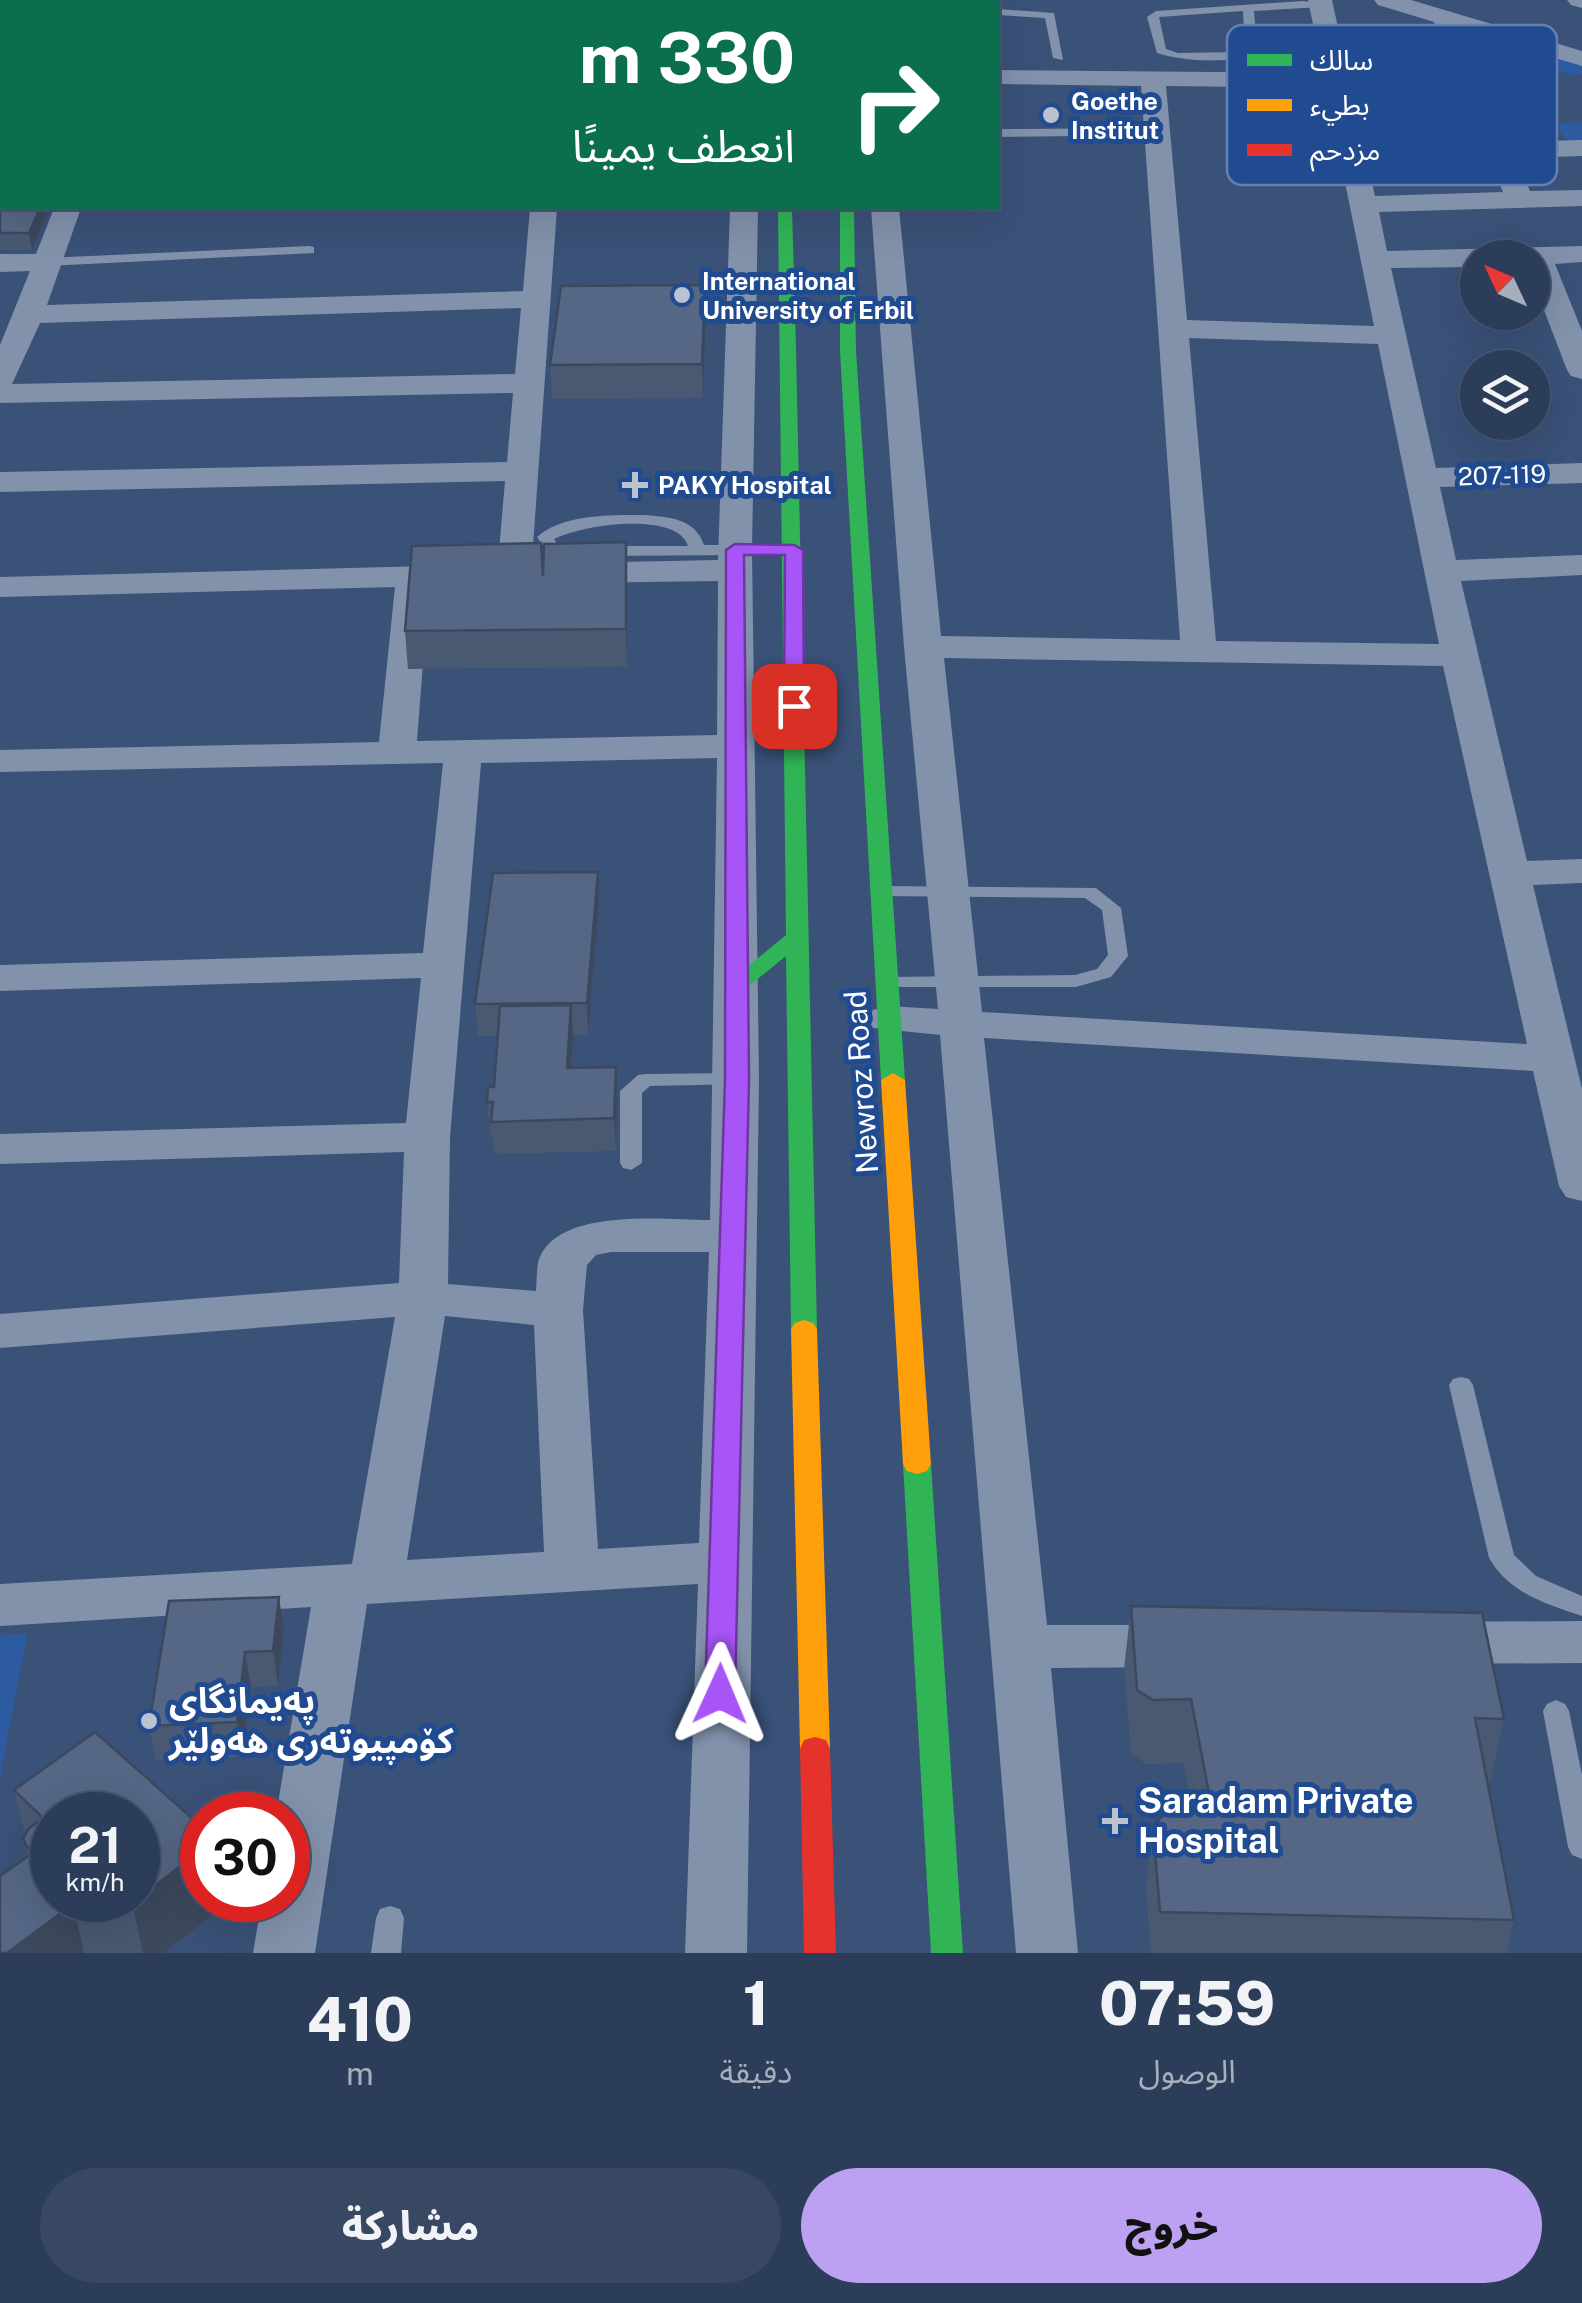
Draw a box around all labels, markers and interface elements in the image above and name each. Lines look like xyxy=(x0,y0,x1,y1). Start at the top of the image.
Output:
text: 330 m xyxy=(579,16,795,99)
legend xyxy=(1227,25,1557,185)
icon: right xyxy=(830,40,960,170)
text: سالك xyxy=(1310,43,1373,76)
place label: Goethe Institut xyxy=(1071,86,1159,145)
text: بطيء xyxy=(1310,88,1370,126)
marker: Goethe Institut xyxy=(1040,104,1062,126)
text: انعطف يمينًا xyxy=(572,119,795,172)
text: مزدحم xyxy=(1310,133,1381,172)
north arrow xyxy=(1460,240,1550,330)
map controls xyxy=(1460,240,1550,440)
place label: International University of Erbil xyxy=(702,266,914,325)
marker: International University of Erbil xyxy=(671,284,693,306)
button: layers xyxy=(1460,350,1550,440)
street label: 207-119 xyxy=(1457,458,1547,492)
place label: PAKY Hospital xyxy=(658,470,832,500)
marker: PAKY Hospital xyxy=(622,472,648,498)
pin xyxy=(752,664,837,749)
icon: arrive xyxy=(767,679,822,734)
street label: Newroz Road xyxy=(837,989,885,1175)
position arrow xyxy=(668,1642,772,1746)
place label: پەیمانگای کۆمپیوتەری هەولێر xyxy=(167,1680,454,1765)
marker: پەیمانگای کۆمپیوتەری هەولێر xyxy=(138,1710,160,1732)
place label: Saradam Private Hospital xyxy=(1138,1780,1414,1861)
speed limit sign: 30 xyxy=(180,1792,310,1922)
marker: Saradam Private Hospital xyxy=(1102,1808,1128,1834)
text: 21 xyxy=(68,1815,122,1874)
text: km/h xyxy=(66,1867,124,1897)
text: 1 xyxy=(743,1968,769,2039)
text: 07:59 xyxy=(1099,1968,1275,2039)
text: 410 xyxy=(307,1984,413,2055)
text: دقيقة xyxy=(719,2053,792,2090)
text: الوصول xyxy=(1139,2053,1236,2090)
text: m xyxy=(346,2055,374,2092)
button: مشاركة xyxy=(40,2168,781,2283)
button: خروج xyxy=(801,2168,1542,2283)

